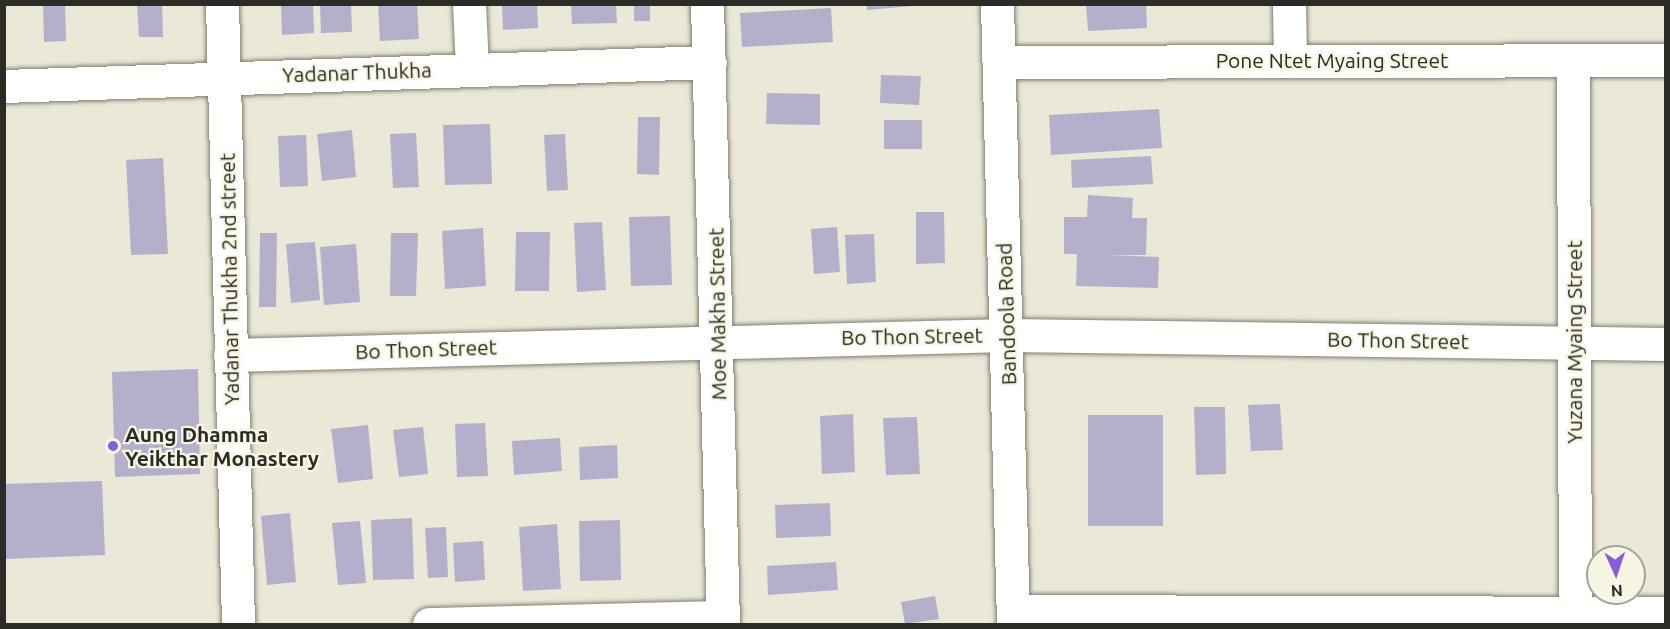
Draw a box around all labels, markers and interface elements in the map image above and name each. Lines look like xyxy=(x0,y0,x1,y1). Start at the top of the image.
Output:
street label: Pone Ntet Myaing Street xyxy=(1216,47,1448,73)
street label: Yadanar Thukha xyxy=(282,57,432,87)
street label: Yadanar Thukha 2nd street xyxy=(214,153,244,405)
street label: Moe Makha Street xyxy=(703,227,731,401)
street label: Yuzana Myaing Street xyxy=(1561,240,1587,444)
street label: Bandoola Road xyxy=(991,242,1021,386)
street label: Bo Thon Street xyxy=(841,322,983,350)
street label: Bo Thon Street xyxy=(1327,326,1469,354)
street label: Bo Thon Street xyxy=(355,334,497,364)
place label: Aung Dhamma Yeikthar Monastery xyxy=(125,421,319,471)
marker: Aung Dhamma Yeikthar Monastery xyxy=(106,439,120,453)
north arrow xyxy=(1586,545,1646,605)
text: N xyxy=(1610,582,1623,600)

